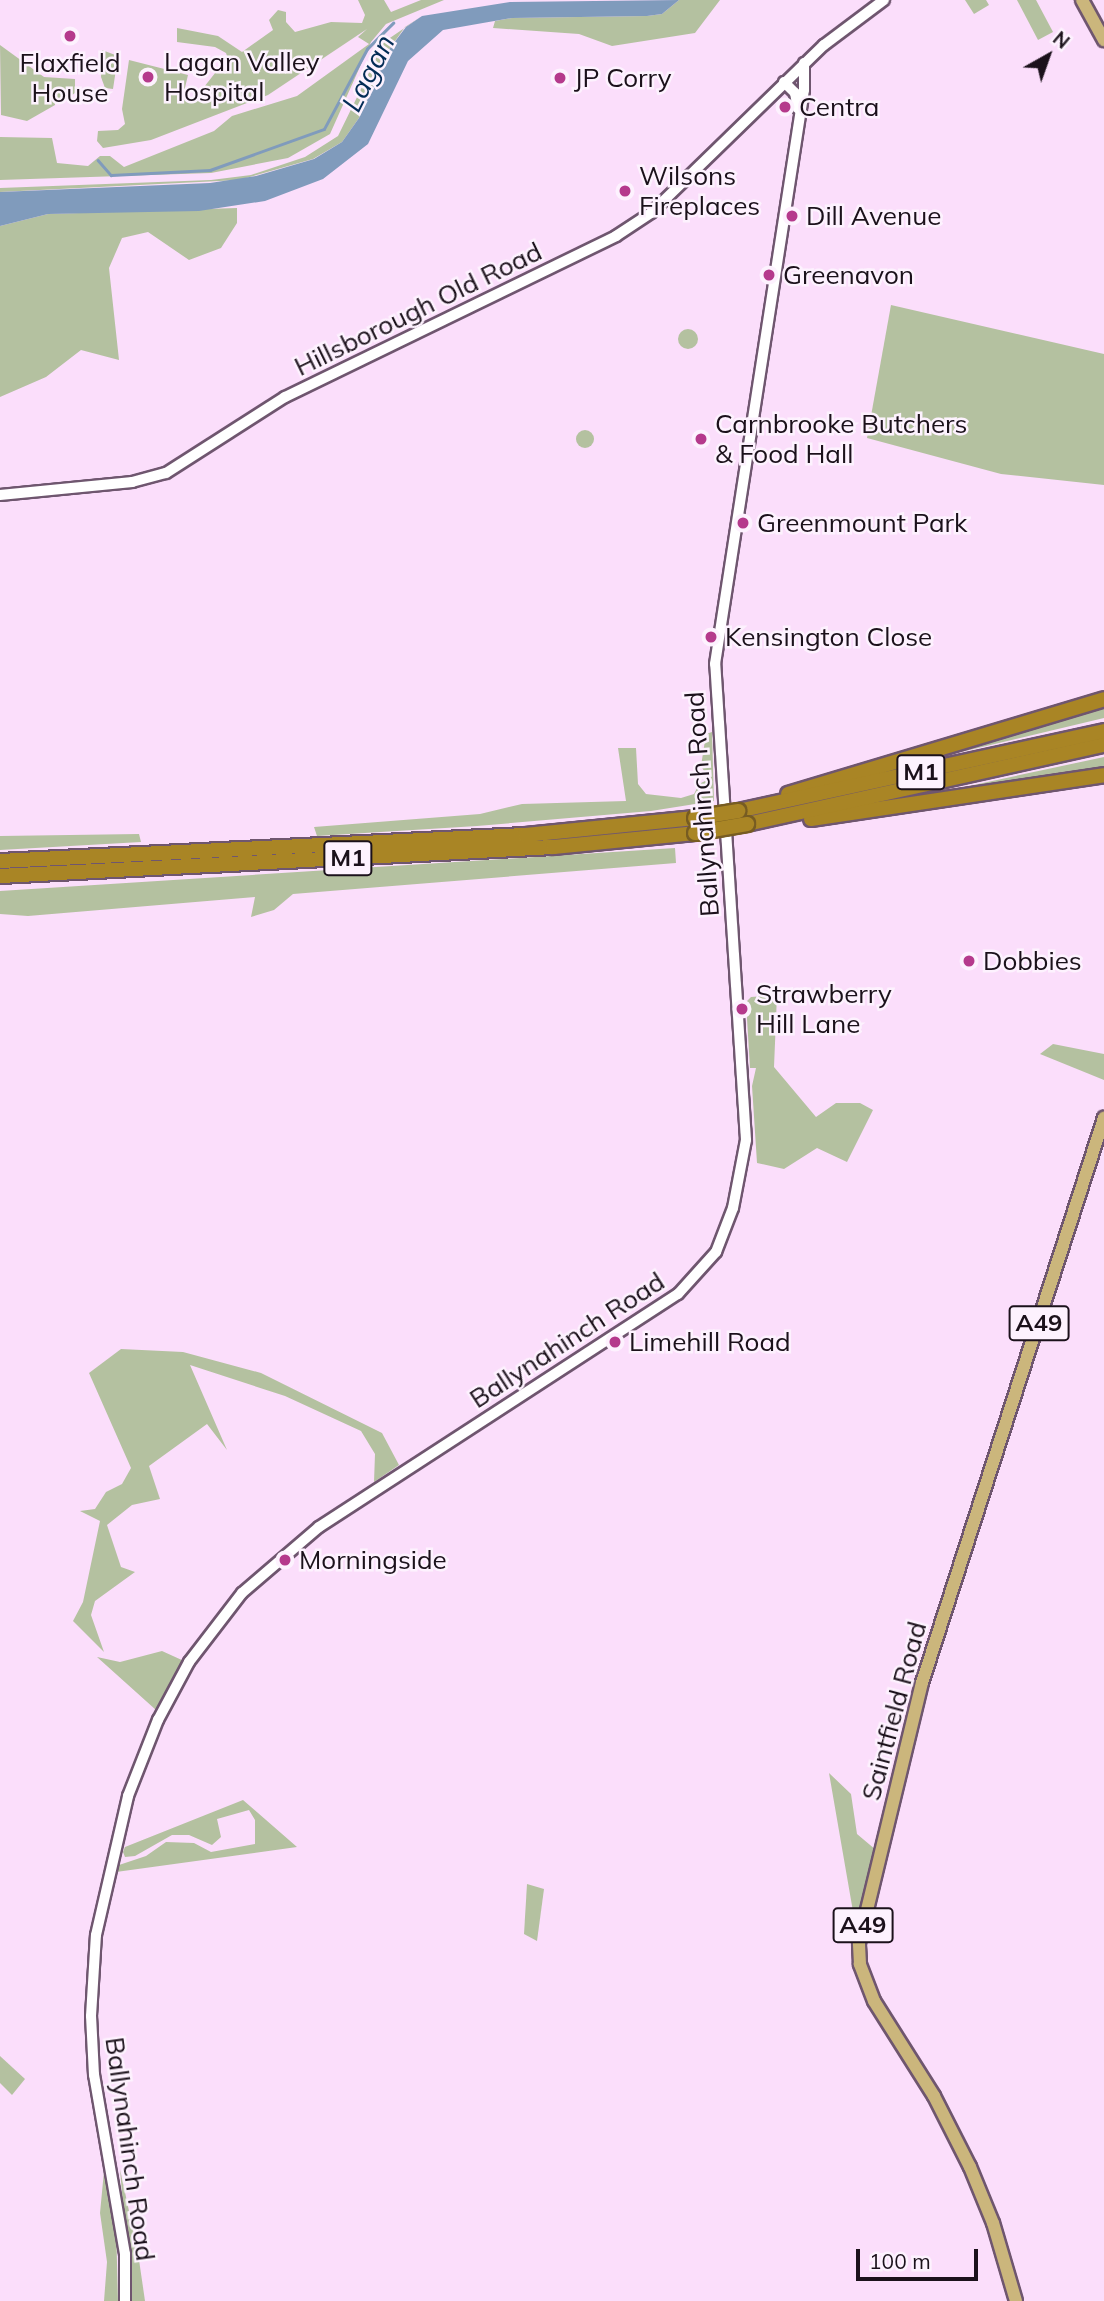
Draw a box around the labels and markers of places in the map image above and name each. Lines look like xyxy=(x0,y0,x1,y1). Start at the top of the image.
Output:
marker: Flaxfield House xyxy=(62,28,78,44)
place label: Lagan Valley Hospital xyxy=(164,46,319,108)
place label: Flaxfield House xyxy=(19,47,121,108)
place label: JP Corry xyxy=(574,62,671,94)
marker: Lagan Valley Hospital xyxy=(138,67,158,87)
marker: JP Corry xyxy=(552,70,568,86)
place label: Centra xyxy=(799,91,879,123)
marker: Centra xyxy=(777,99,793,115)
place label: Wilsons Fireplaces xyxy=(639,160,760,222)
marker: Wilsons Fireplaces xyxy=(617,183,633,199)
place label: Dill Avenue xyxy=(806,200,941,232)
marker: Dill Avenue xyxy=(784,208,800,224)
place label: Greenavon xyxy=(783,259,914,291)
marker: Greenavon xyxy=(761,267,777,283)
place label: Carnbrooke Butchers & Food Hall xyxy=(715,408,967,470)
marker: Carnbrooke Butchers & Food Hall xyxy=(693,431,709,447)
place label: Greenmount Park xyxy=(757,507,967,539)
marker: Greenmount Park xyxy=(735,515,751,531)
place label: Kensington Close xyxy=(725,621,932,653)
marker: Kensington Close xyxy=(703,629,719,645)
place label: Dobbies xyxy=(983,945,1082,977)
marker: Dobbies xyxy=(961,953,977,969)
place label: Strawberry Hill Lane xyxy=(756,978,892,1040)
marker: Strawberry Hill Lane xyxy=(734,1001,750,1017)
place label: Limehill Road xyxy=(629,1326,791,1358)
marker: Limehill Road xyxy=(607,1334,623,1350)
place label: Morningside xyxy=(299,1544,447,1576)
marker: Morningside xyxy=(277,1552,293,1568)

